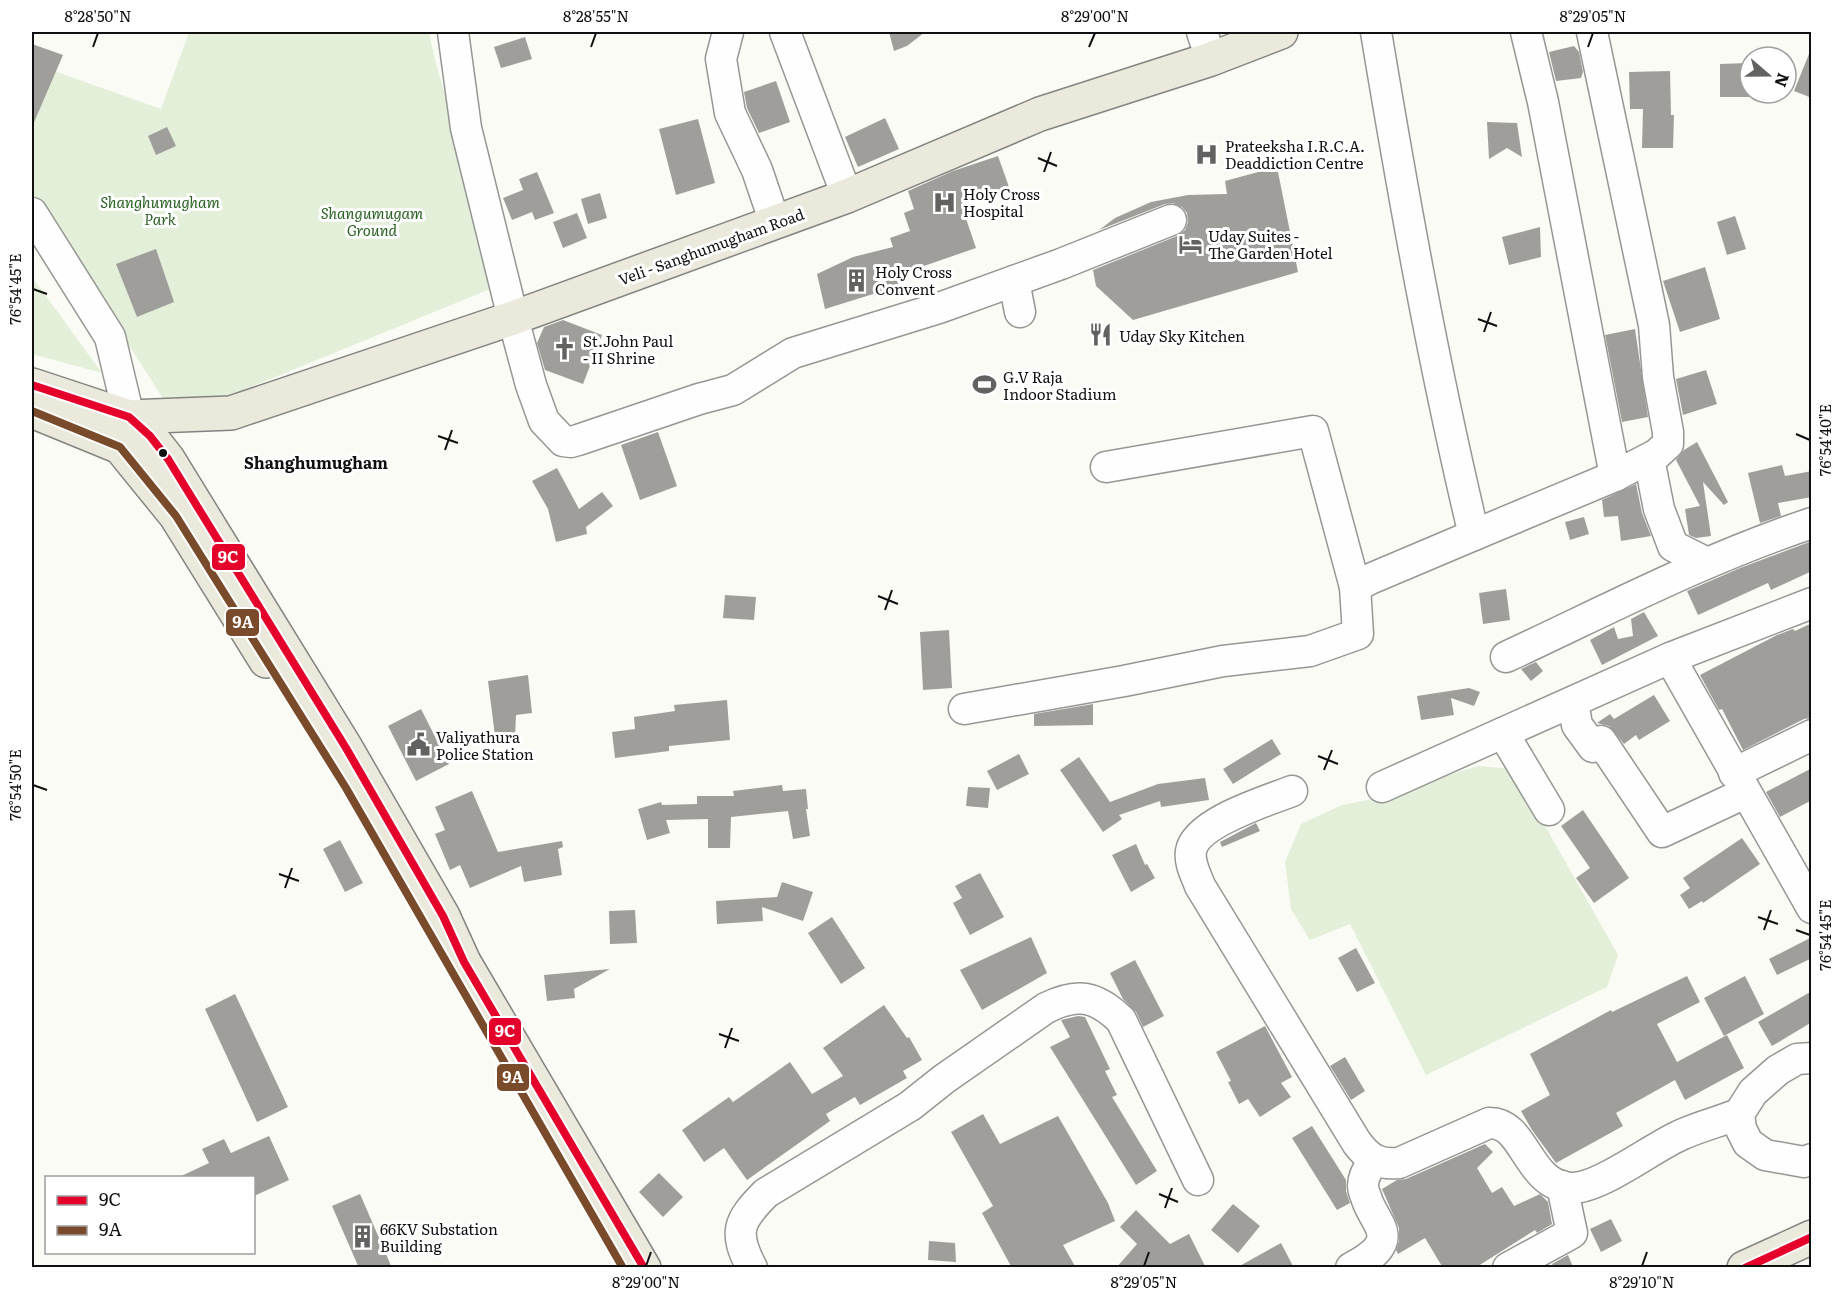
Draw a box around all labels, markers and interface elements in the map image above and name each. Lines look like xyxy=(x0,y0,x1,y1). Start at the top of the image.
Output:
text: 8°28'50"N xyxy=(64,4,132,27)
text: 8°28'55"N xyxy=(563,4,629,27)
text: 8°29'00"N xyxy=(1061,4,1129,27)
text: 8°29'05"N xyxy=(1560,4,1626,27)
north arrow xyxy=(1738,45,1798,105)
text: N xyxy=(1769,70,1797,91)
place label: Prateeksha I.R.C.A. Deaddiction Centre xyxy=(1225,134,1365,174)
hospital icon: Prateeksha I.R.C.A. Deaddiction Centre xyxy=(1194,141,1220,167)
place label: Holy Cross Hospital xyxy=(963,182,1040,222)
hospital icon: Holy Cross Hospital xyxy=(932,189,958,215)
park label: Shanghumugham Park xyxy=(100,190,220,230)
park label: Shangumugam Ground xyxy=(321,201,423,241)
street label: Veli - Sanghumugham Road xyxy=(615,202,807,290)
place label: Uday Suites - The Garden Hotel xyxy=(1208,224,1333,264)
hotel icon: Uday Suites - The Garden Hotel xyxy=(1177,231,1203,257)
text: 76°54'45"E xyxy=(3,253,26,325)
place label: Holy Cross Convent xyxy=(875,260,952,300)
building icon: Holy Cross Convent xyxy=(844,267,870,293)
restaurant icon: Uday Sky Kitchen xyxy=(1088,322,1114,348)
place label: Uday Sky Kitchen xyxy=(1119,324,1245,347)
place label: St.John Paul - II Shrine xyxy=(583,329,673,369)
church icon: St.John Paul - II Shrine xyxy=(552,336,578,362)
place label: G.V Raja Indoor Stadium xyxy=(1003,365,1117,405)
sports icon: G.V Raja Indoor Stadium xyxy=(972,372,998,398)
text: 76°54'40"E xyxy=(1813,404,1836,476)
unlabelled marker xyxy=(157,447,169,459)
district label: Shanghumugham xyxy=(244,450,388,474)
line badge: 9C xyxy=(211,543,246,571)
text: 9C xyxy=(218,544,238,568)
line badge: 9A xyxy=(225,608,260,637)
text: 9A xyxy=(232,609,254,633)
place label: Valiyathura Police Station xyxy=(436,725,534,765)
public building icon: Valiyathura Police Station xyxy=(405,732,431,758)
text: 76°54'50"E xyxy=(3,749,26,821)
text: 76°54'45"E xyxy=(1813,899,1836,971)
line badge: 9C xyxy=(488,1017,522,1046)
text: 9C xyxy=(495,1018,515,1042)
line badge: 9A xyxy=(496,1063,530,1092)
text: 9A xyxy=(502,1064,524,1088)
legend xyxy=(45,1176,255,1254)
text: 9C xyxy=(99,1185,121,1212)
text: 9A xyxy=(99,1215,122,1242)
place label: 66KV Substation Building xyxy=(380,1217,498,1257)
building icon: 66KV Substation Building xyxy=(349,1224,375,1250)
text: 8°29'00"N xyxy=(612,1270,680,1293)
text: 8°29'05"N xyxy=(1111,1270,1177,1293)
text: 8°29'10"N xyxy=(1609,1270,1675,1293)

